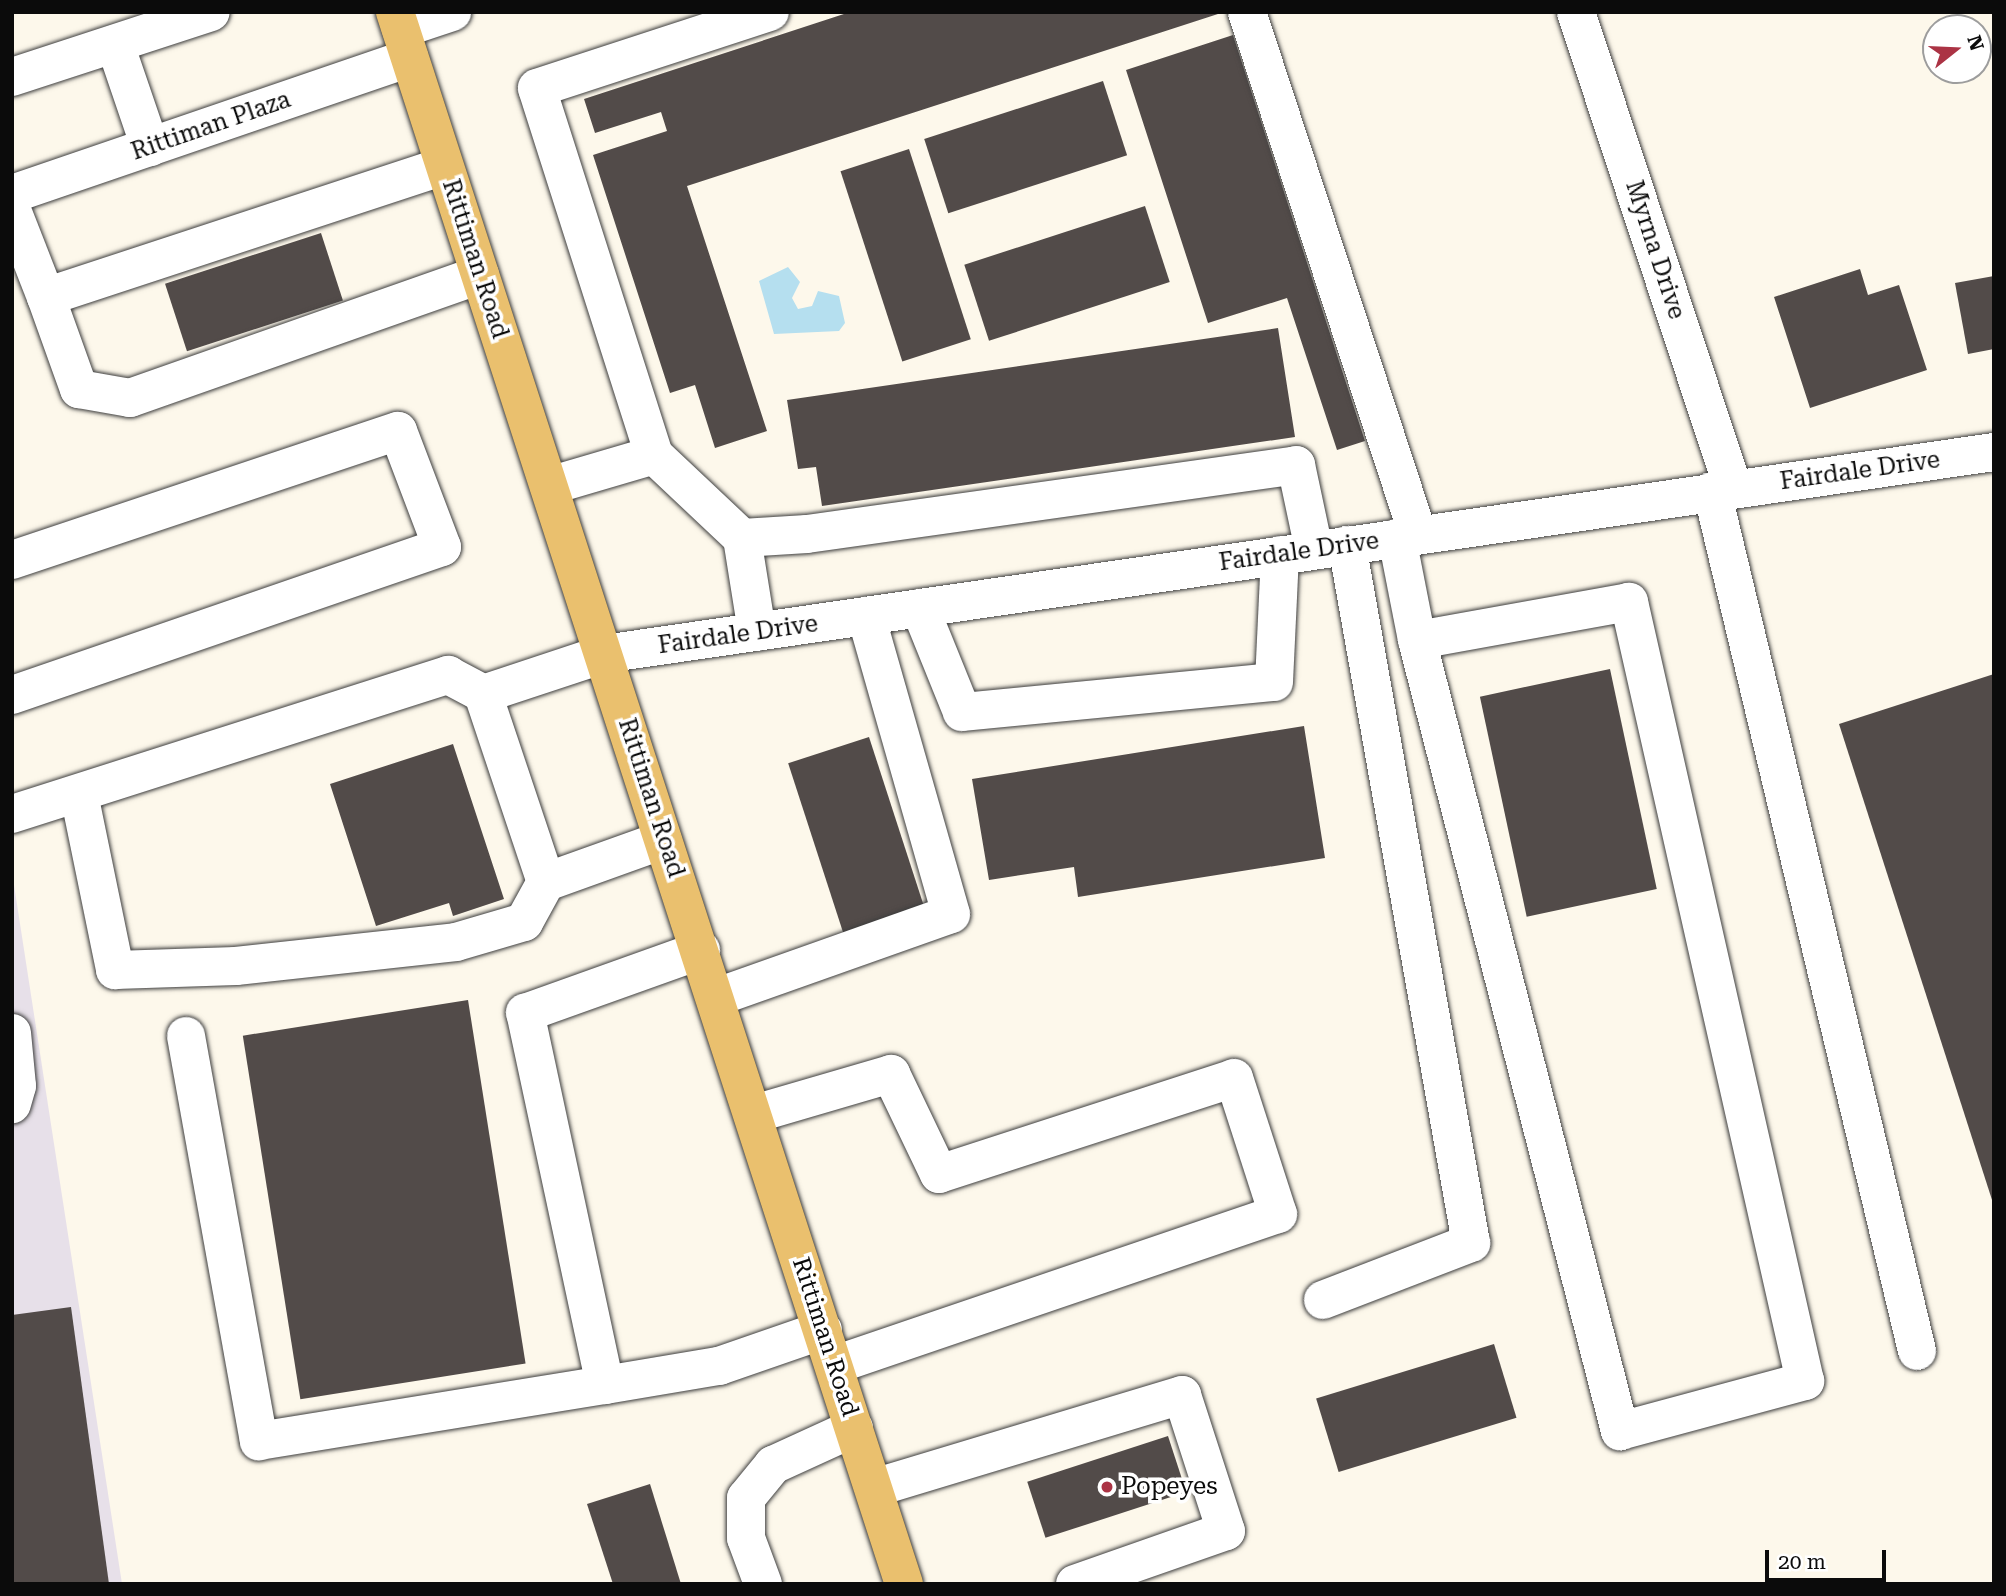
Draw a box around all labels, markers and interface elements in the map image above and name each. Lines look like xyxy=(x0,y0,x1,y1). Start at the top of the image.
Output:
north arrow xyxy=(1922,14,1992,84)
text: N xyxy=(1962,32,1989,53)
street label: Rittiman Plaza xyxy=(128,85,294,167)
street label: Rittiman Road xyxy=(436,176,514,342)
street label: Myrna Drive xyxy=(1619,177,1691,323)
street label: Fairdale Drive xyxy=(1778,446,1942,496)
street label: Fairdale Drive xyxy=(1217,527,1381,577)
street label: Fairdale Drive xyxy=(656,610,820,660)
street label: Rittiman Road xyxy=(612,715,690,881)
street label: Rittiman Road xyxy=(786,1254,864,1420)
place label: Popeyes xyxy=(1121,1473,1218,1501)
marker: Popeyes xyxy=(1099,1479,1115,1495)
scale bar xyxy=(1768,1536,1889,1580)
text: 20 m xyxy=(1778,1550,1826,1574)

